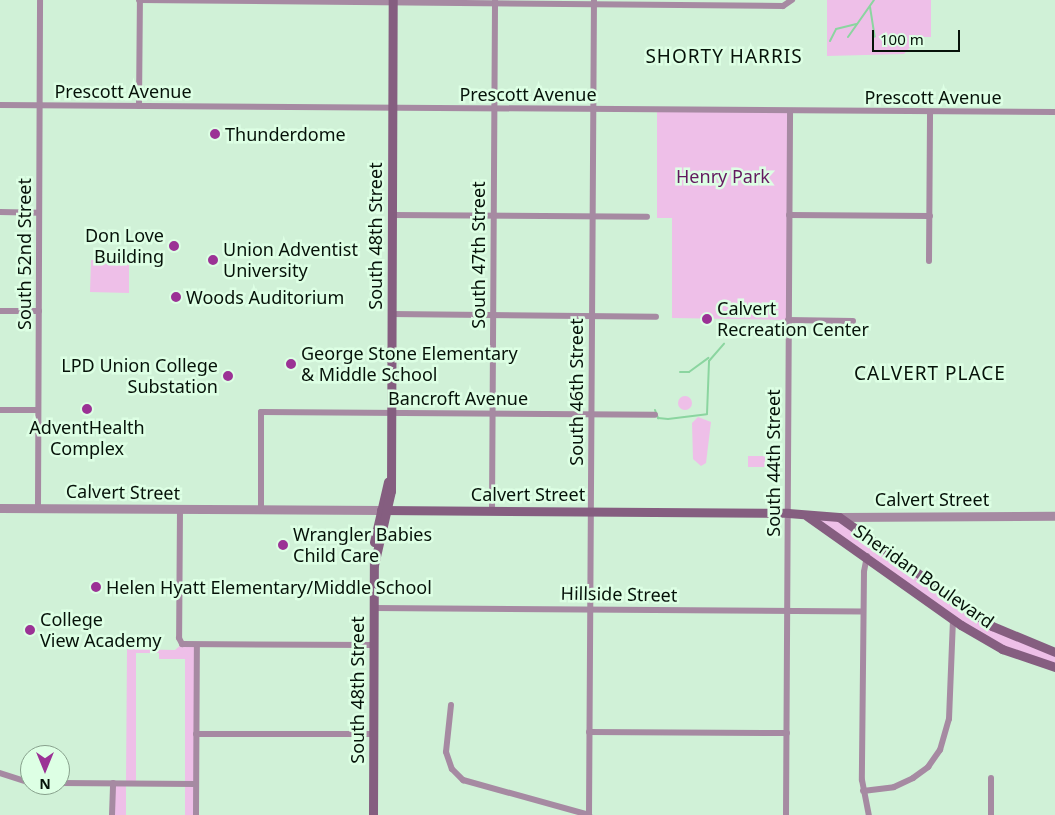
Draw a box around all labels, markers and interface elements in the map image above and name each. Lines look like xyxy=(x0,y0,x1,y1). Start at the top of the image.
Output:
scale bar xyxy=(875,20,962,52)
text: 100 m xyxy=(880,29,924,49)
district label: SHORTY HARRIS xyxy=(644,46,804,68)
street label: Prescott Avenue xyxy=(54,80,192,102)
street label: Prescott Avenue xyxy=(459,83,597,105)
street label: Prescott Avenue xyxy=(864,86,1002,108)
place label: Thunderdome xyxy=(225,123,346,145)
marker: Thunderdome xyxy=(209,128,221,140)
street label: South 48th Street xyxy=(364,162,386,310)
park label: Henry Park xyxy=(676,165,770,187)
street label: South 52nd Street xyxy=(13,178,35,330)
street label: South 47th Street xyxy=(467,181,489,329)
place label: Don Love Building xyxy=(85,225,164,268)
place label: Union Adventist University xyxy=(223,239,358,282)
marker: Don Love Building xyxy=(168,240,180,252)
marker: Union Adventist University xyxy=(207,254,219,266)
place label: Woods Auditorium xyxy=(186,286,344,308)
marker: Woods Auditorium xyxy=(170,291,182,303)
place label: Calvert Recreation Center xyxy=(717,298,869,340)
marker: Calvert Recreation Center xyxy=(701,313,713,325)
street label: South 46th Street xyxy=(565,318,587,466)
place label: George Stone Elementary & Middle School xyxy=(301,343,518,386)
place label: LPD Union College Substation xyxy=(61,355,218,398)
marker: George Stone Elementary & Middle School xyxy=(285,358,297,370)
district label: CALVERT PLACE xyxy=(852,363,1008,385)
marker: LPD Union College Substation xyxy=(222,370,234,382)
street label: Bancroft Avenue xyxy=(388,387,528,409)
street label: South 44th Street xyxy=(762,389,784,537)
marker: AdventHealth Complex xyxy=(81,403,93,415)
place label: AdventHealth Complex xyxy=(29,417,145,459)
street label: Calvert Street xyxy=(66,480,180,504)
street label: Calvert Street xyxy=(471,483,585,505)
street label: Calvert Street xyxy=(875,488,989,510)
street label: Sheridan Boulevard xyxy=(850,520,998,632)
place label: Wrangler Babies Child Care xyxy=(293,524,432,566)
marker: Wrangler Babies Child Care xyxy=(277,539,289,551)
place label: Helen Hyatt Elementary/Middle School xyxy=(106,576,432,598)
marker: Helen Hyatt Elementary/Middle School xyxy=(90,581,102,593)
street label: Hillside Street xyxy=(560,582,678,606)
place label: College View Academy xyxy=(40,609,162,652)
street label: South 48th Street xyxy=(346,616,368,764)
marker: College View Academy xyxy=(24,624,36,636)
north arrow xyxy=(20,745,70,795)
text: N xyxy=(39,775,51,794)

